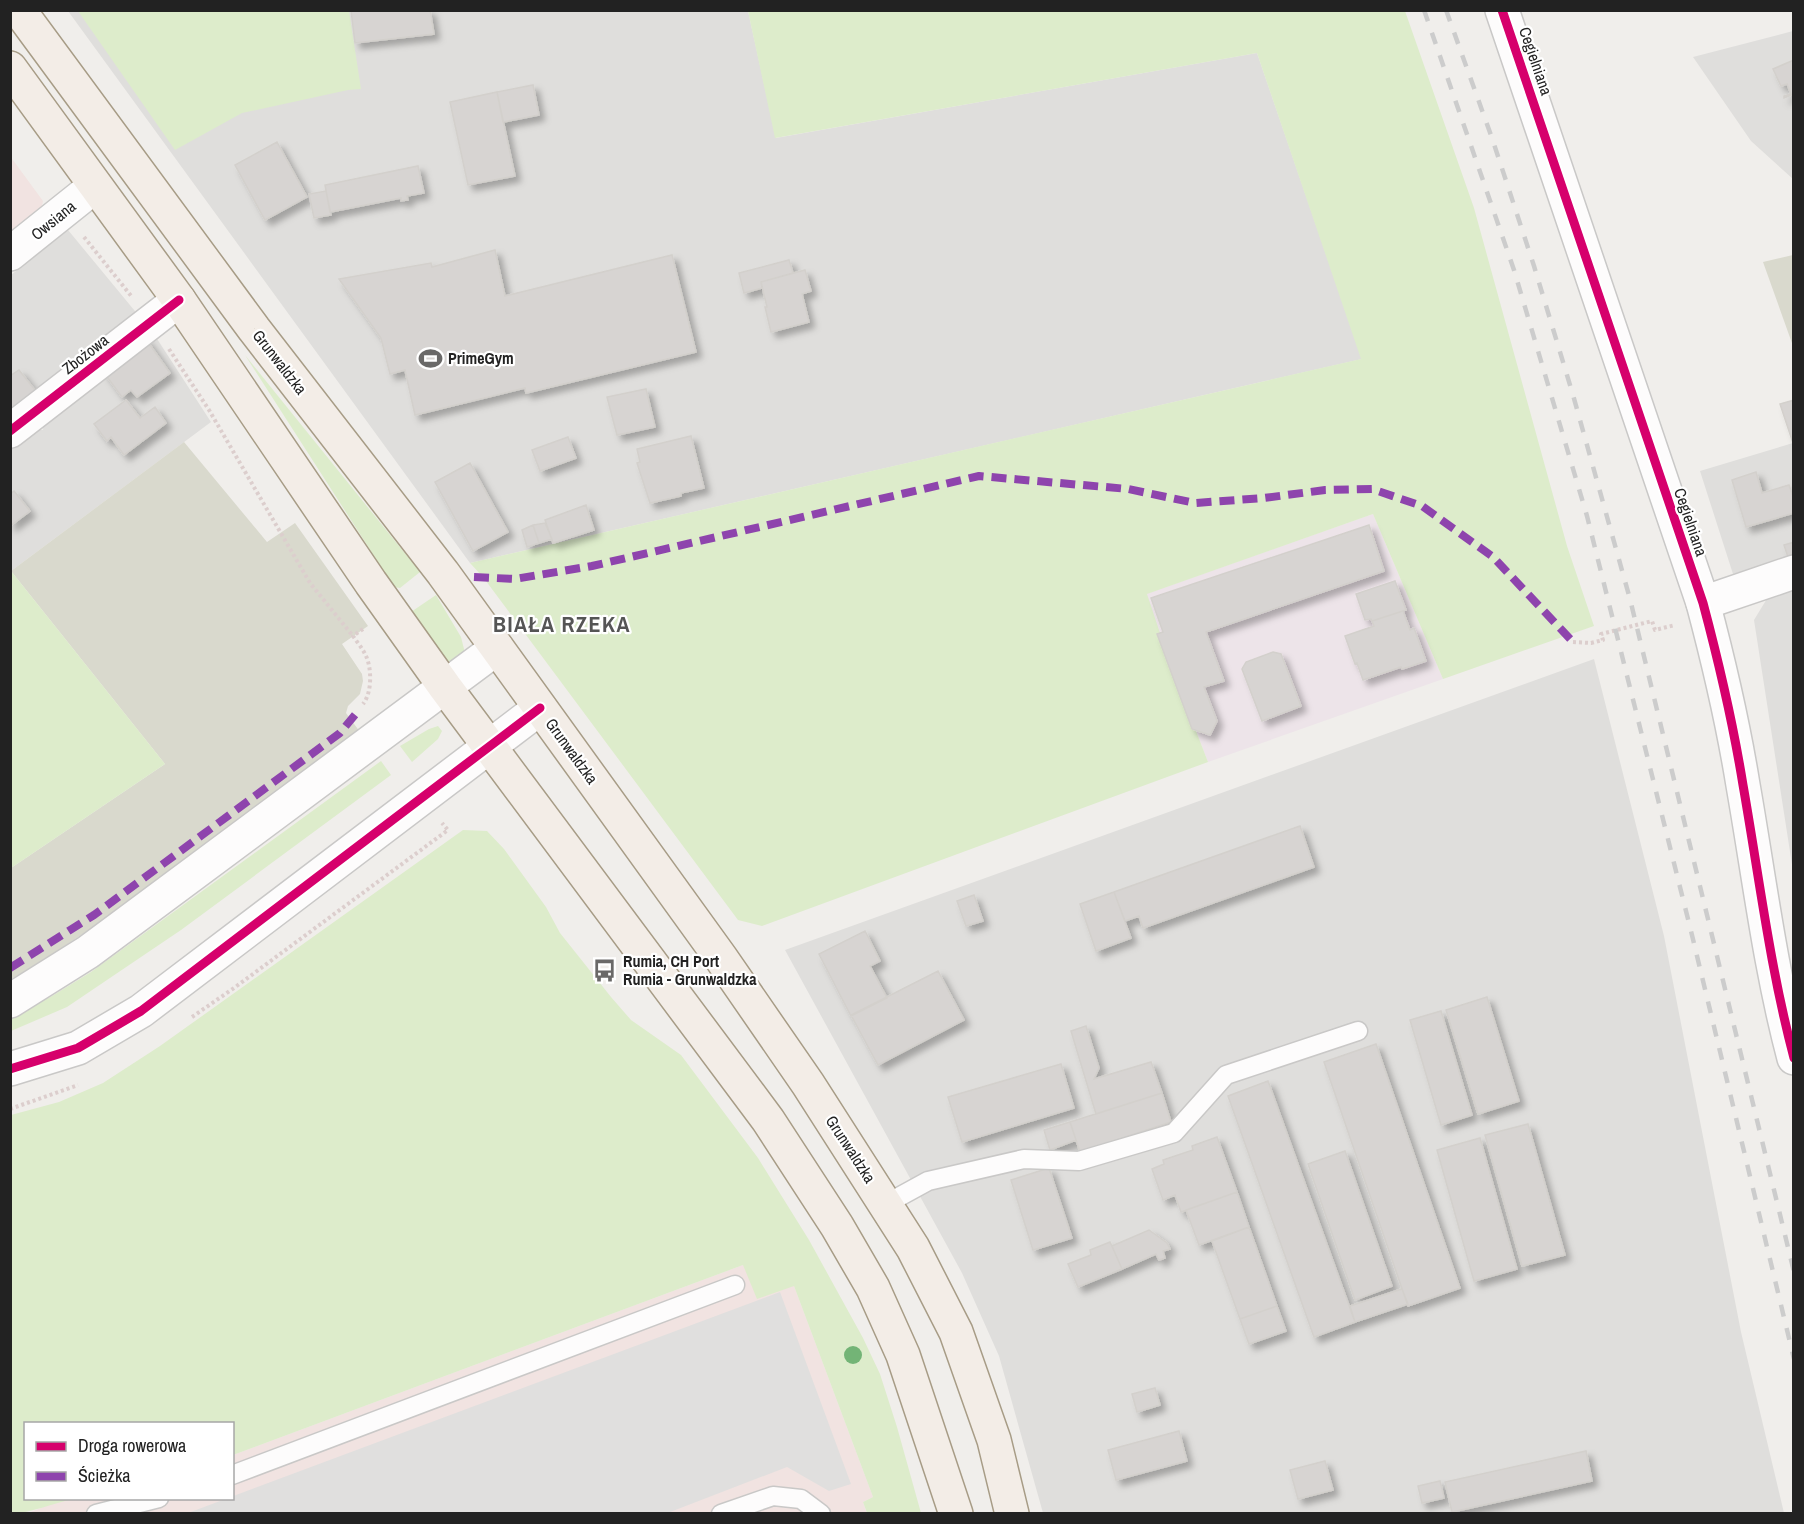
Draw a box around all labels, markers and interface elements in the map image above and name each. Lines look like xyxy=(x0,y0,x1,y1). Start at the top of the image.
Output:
street label: Cegielniana xyxy=(1514,24,1558,99)
street label: Owsiana xyxy=(26,195,81,245)
street label: Grunwaldzka xyxy=(248,325,313,399)
street label: Zbożowa xyxy=(57,329,113,379)
sports icon: PrimeGym xyxy=(417,345,443,371)
place label: PrimeGym xyxy=(448,347,514,369)
street label: Cegielniana xyxy=(1669,485,1713,560)
district label: BIAŁA RZEKA xyxy=(493,609,631,639)
street label: Grunwaldzka xyxy=(541,714,604,789)
place label: Rumia, CH Port Rumia - Grunwaldzka xyxy=(623,950,757,990)
bus stop icon: Rumia, CH Port Rumia - Grunwaldzka xyxy=(592,957,618,983)
street label: Grunwaldzka xyxy=(821,1111,881,1188)
legend xyxy=(24,1422,234,1500)
text: Droga rowerowa xyxy=(78,1433,186,1458)
text: Ścieżka xyxy=(78,1463,131,1488)

